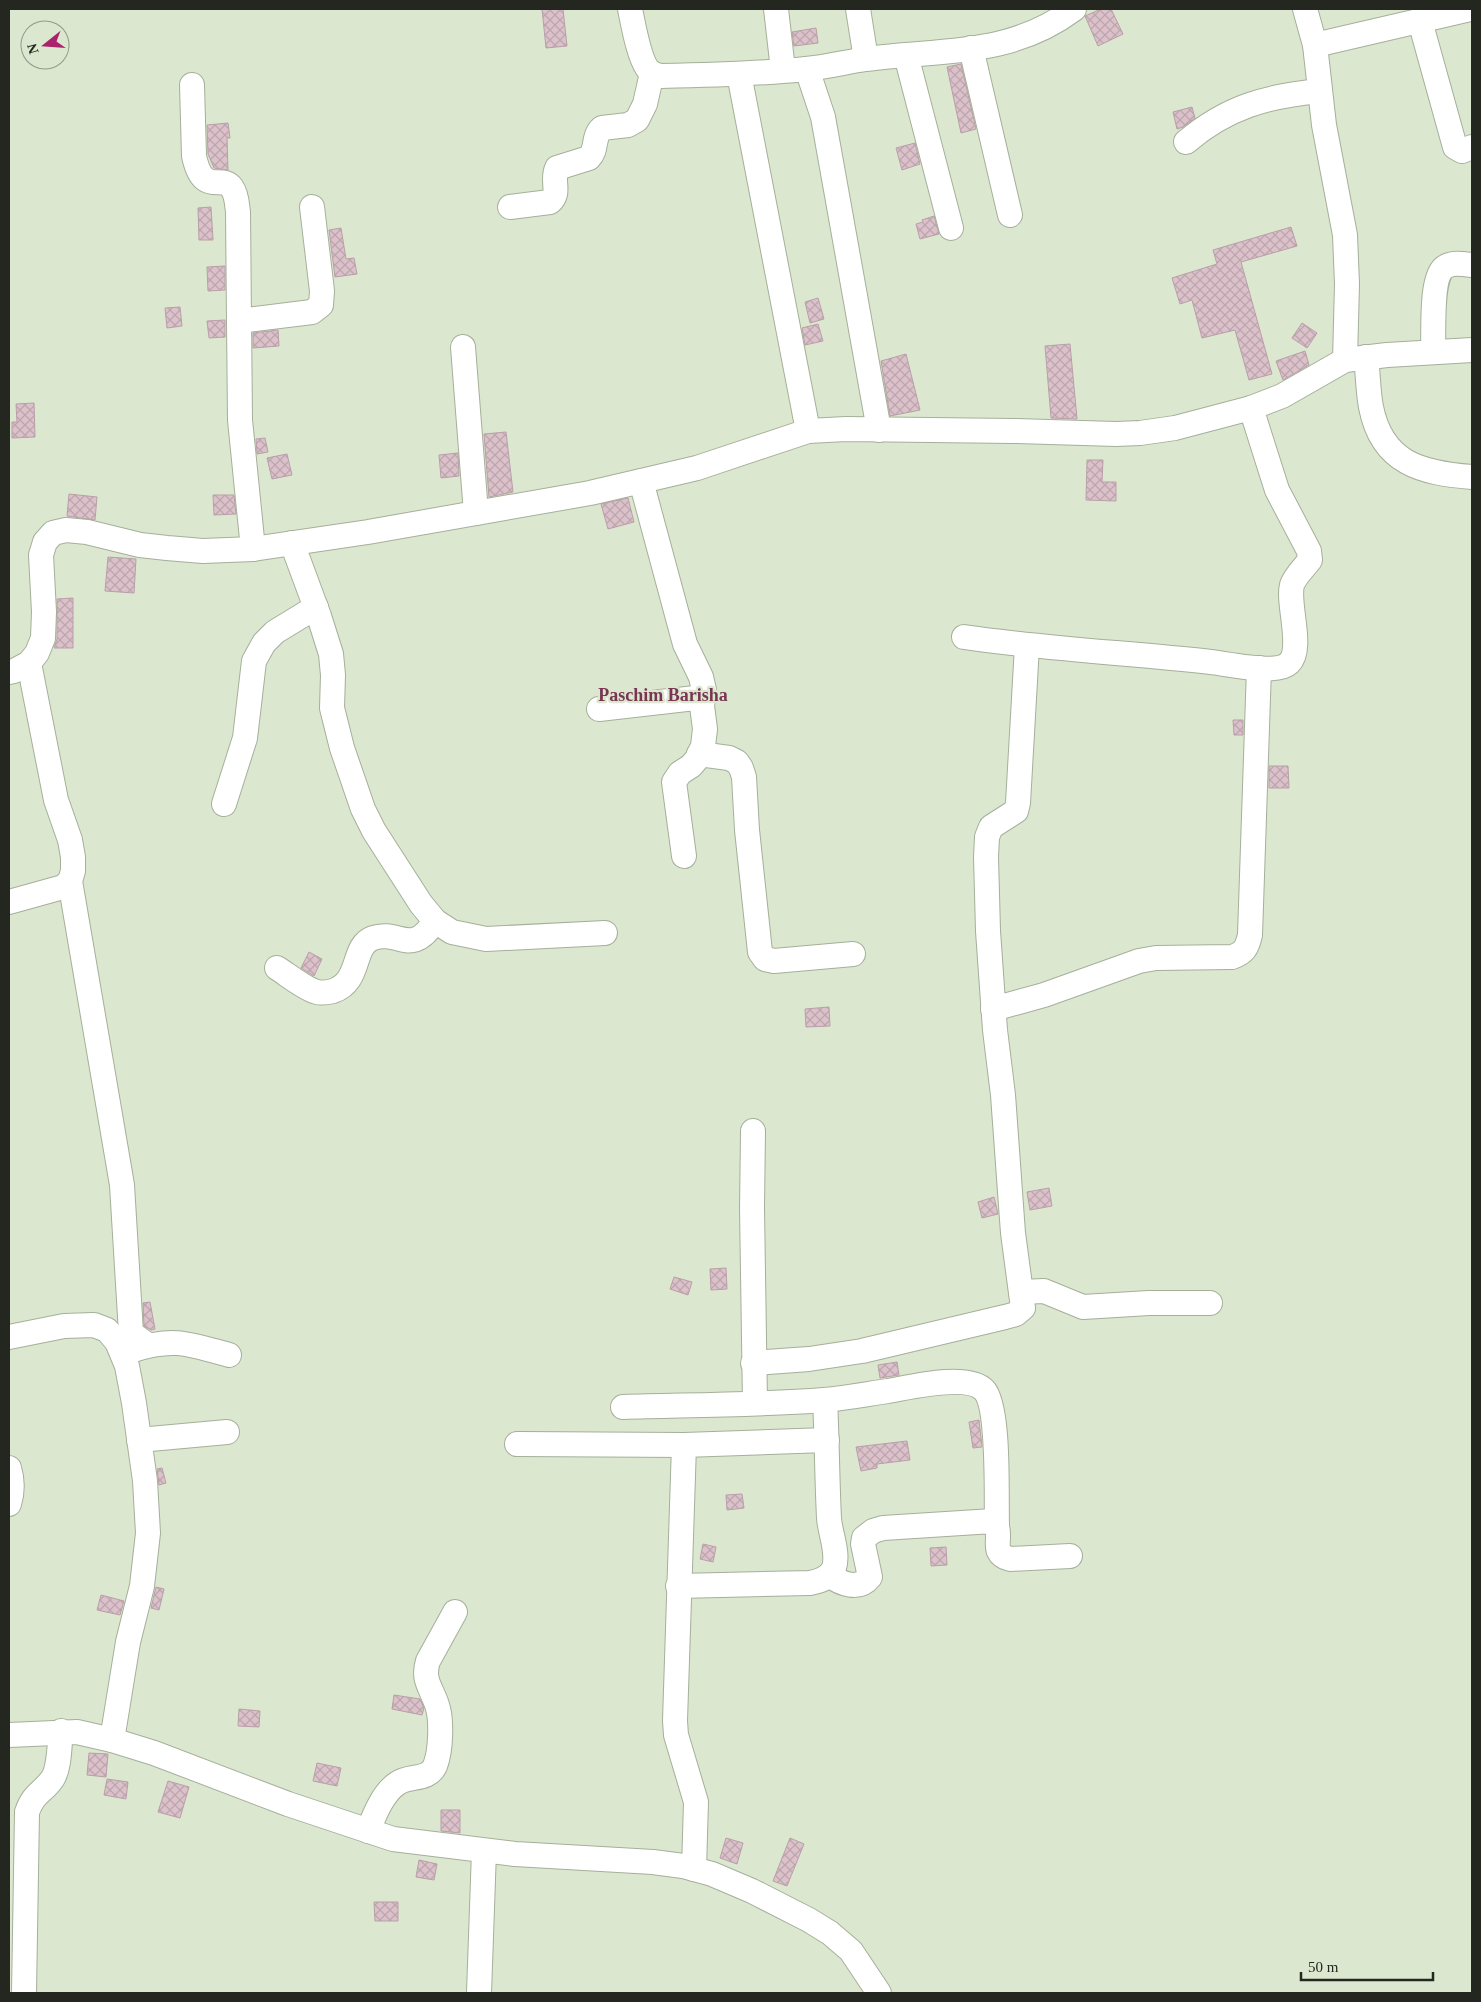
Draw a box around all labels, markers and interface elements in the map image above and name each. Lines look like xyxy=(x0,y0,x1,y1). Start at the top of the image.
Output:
north arrow xyxy=(20,20,70,70)
text: N xyxy=(24,42,42,56)
district label: Paschim Barisha xyxy=(598,685,728,705)
scale bar xyxy=(1301,1950,1434,1982)
text: 50 m xyxy=(1308,1959,1339,1975)

